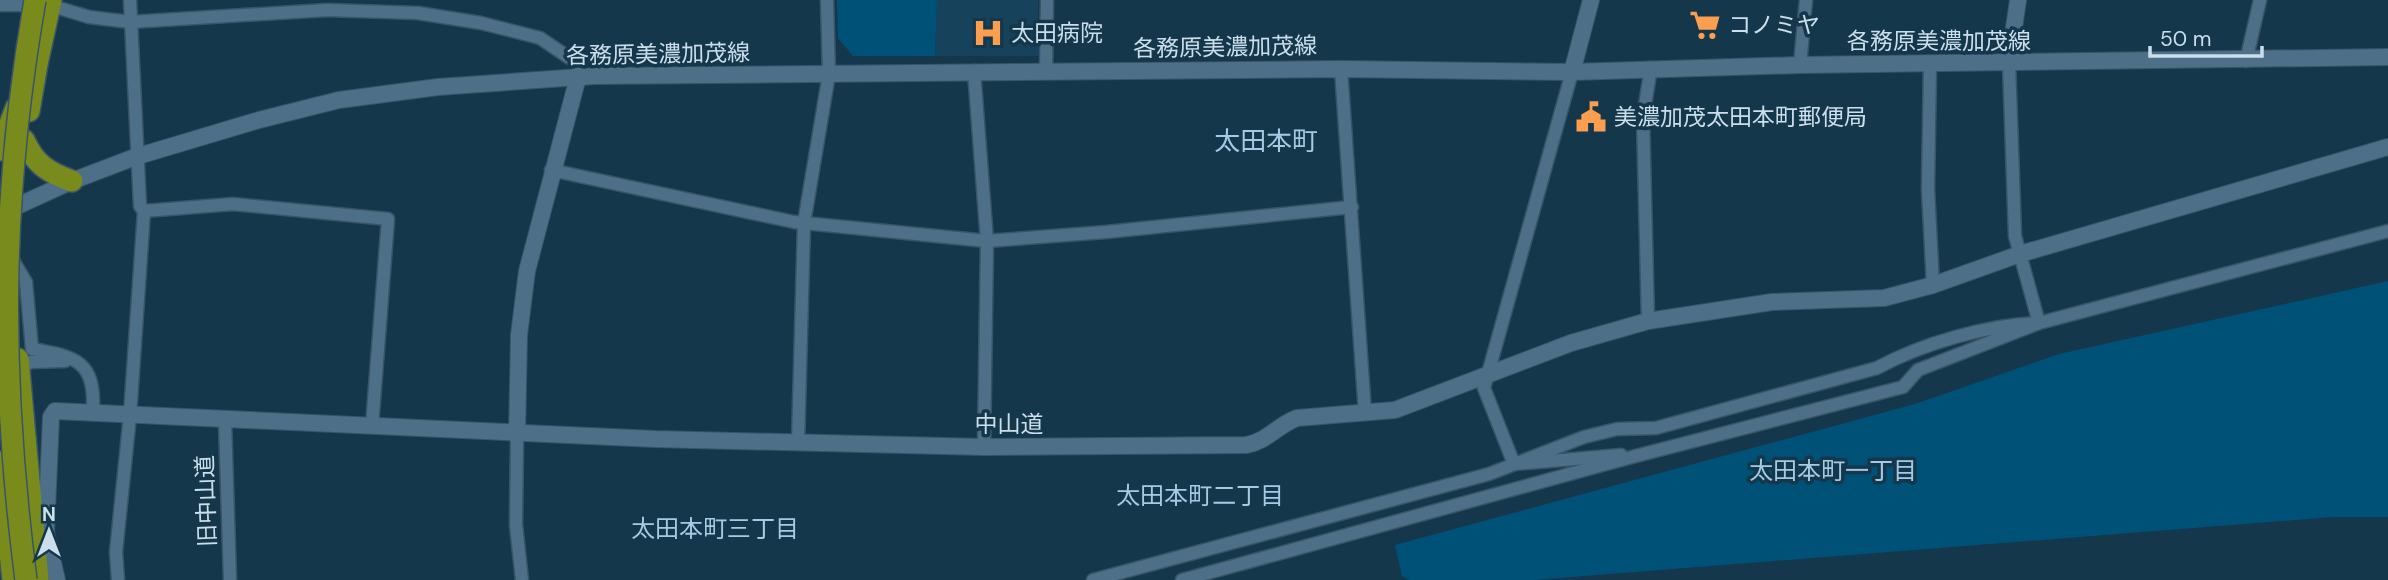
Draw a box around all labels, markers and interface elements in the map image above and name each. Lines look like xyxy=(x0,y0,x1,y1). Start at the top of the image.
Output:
supermarket icon: コノミヤ xyxy=(1688,8,1722,42)
place label: コノミヤ xyxy=(1728,10,1820,40)
scale bar xyxy=(2150,14,2262,58)
hospital icon: 太田病院 xyxy=(971,16,1005,50)
place label: 太田病院 xyxy=(1011,18,1103,48)
text: 50 m xyxy=(2160,25,2211,53)
street label: 各務原美濃加茂線 xyxy=(1847,26,2031,56)
street label: 各務原美濃加茂線 xyxy=(1133,30,1317,64)
street label: 各務原美濃加茂線 xyxy=(566,37,750,71)
public building icon: 美濃加茂太田本町郵便局 xyxy=(1574,100,1608,134)
place label: 美濃加茂太田本町郵便局 xyxy=(1614,102,1867,132)
district label: 太田本町 xyxy=(1214,124,1318,158)
street label: 中山道 xyxy=(975,409,1044,439)
street label: 旧中山道 xyxy=(189,455,223,547)
district label: 太田本町一丁目 xyxy=(1749,455,1917,486)
district label: 太田本町二丁目 xyxy=(1116,480,1284,511)
north arrow xyxy=(14,496,84,566)
text: N xyxy=(42,502,56,527)
district label: 太田本町三丁目 xyxy=(631,513,799,544)

